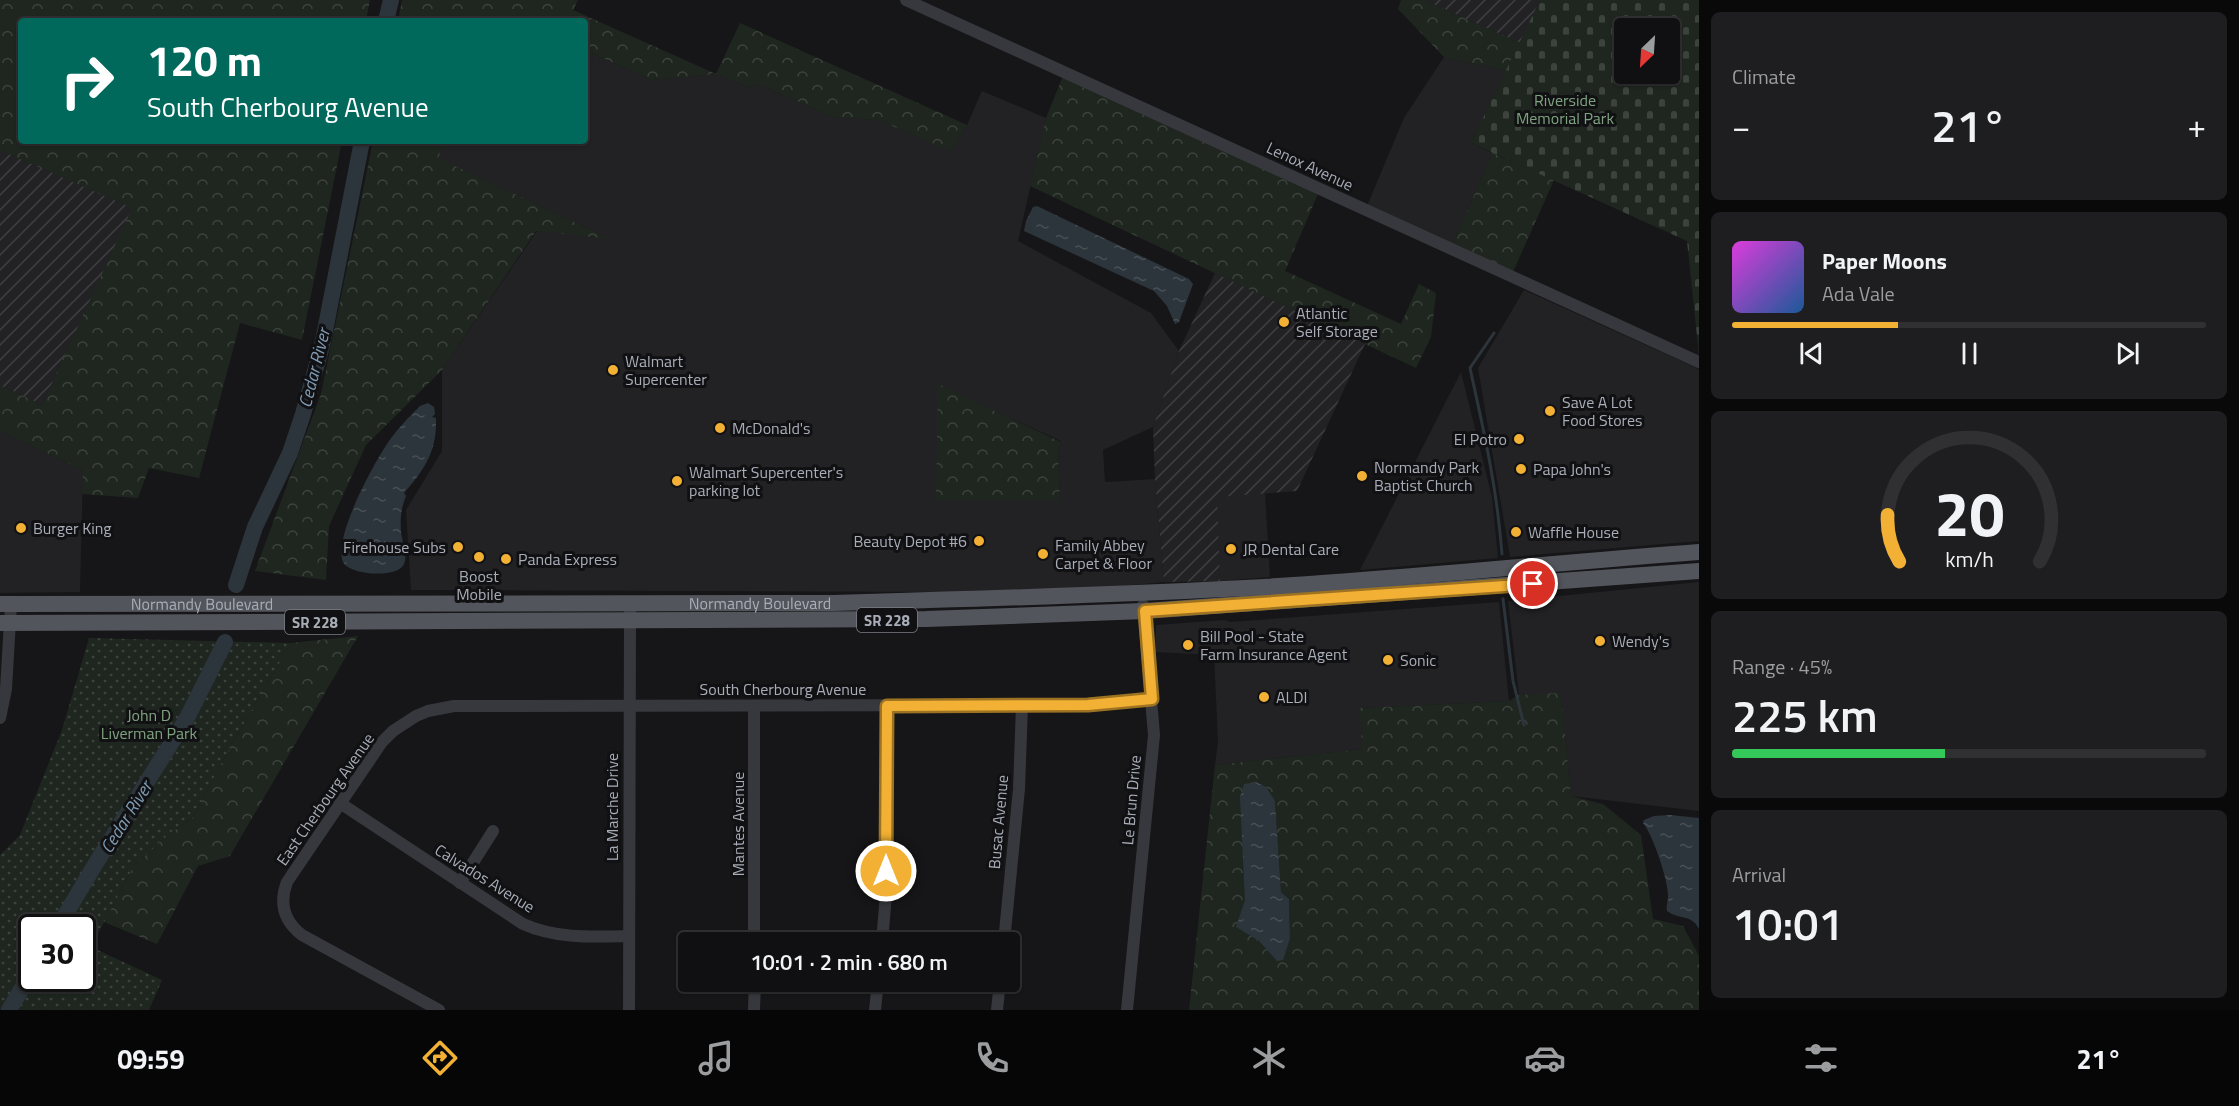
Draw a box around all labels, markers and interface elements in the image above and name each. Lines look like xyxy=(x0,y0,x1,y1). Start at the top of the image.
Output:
north arrow xyxy=(1614,18,1680,84)
map controls xyxy=(1614,18,1680,84)
text: 120 m xyxy=(147,28,262,92)
icon: right xyxy=(48,42,126,120)
text: Climate xyxy=(1732,61,1796,92)
text: South Cherbourg Avenue xyxy=(147,86,429,127)
park label: Riverside Memorial Park xyxy=(1516,88,1614,130)
text: 21° xyxy=(1931,91,2007,159)
text: − xyxy=(1732,101,1750,151)
text: + xyxy=(2188,101,2206,151)
street label: Lenox Avenue xyxy=(1263,135,1357,197)
text: Paper Moons xyxy=(1822,244,1947,278)
text: Ada Vale xyxy=(1822,278,1895,309)
place label: Atlantic Self Storage xyxy=(1296,301,1378,343)
marker: Atlantic Self Storage xyxy=(1277,315,1291,329)
water label: Cedar River xyxy=(291,323,337,410)
icon: previous xyxy=(1795,337,1828,370)
icon: pause xyxy=(1953,337,1986,370)
icon: next xyxy=(2111,337,2144,370)
place label: Walmart Supercenter xyxy=(625,349,707,391)
marker: Walmart Supercenter xyxy=(606,363,620,377)
place label: Save A Lot Food Stores xyxy=(1562,390,1643,432)
marker: Save A Lot Food Stores xyxy=(1543,404,1557,418)
place label: McDonald's xyxy=(732,416,811,440)
marker: McDonald's xyxy=(713,421,727,435)
place label: El Potro xyxy=(1454,427,1507,451)
marker: El Potro xyxy=(1512,432,1526,446)
place label: Normandy Park Baptist Church xyxy=(1374,455,1479,497)
place label: Papa John's xyxy=(1533,457,1611,481)
place label: Walmart Supercenter's parking lot xyxy=(689,460,843,502)
marker: Papa John's xyxy=(1514,462,1528,476)
text: 20 xyxy=(1934,465,2004,560)
marker: Normandy Park Baptist Church xyxy=(1355,469,1369,483)
marker: Walmart Supercenter's parking lot xyxy=(670,474,684,488)
place label: Burger King xyxy=(33,516,112,540)
place label: Waffle House xyxy=(1528,520,1619,544)
marker: Burger King xyxy=(14,521,28,535)
marker: Waffle House xyxy=(1509,525,1523,539)
place label: Beauty Depot #6 xyxy=(853,529,967,553)
place label: Family Abbey Carpet & Floor xyxy=(1055,533,1152,575)
marker: Beauty Depot #6 xyxy=(972,534,986,548)
place label: Firehouse Subs xyxy=(343,535,446,559)
place label: JR Dental Care xyxy=(1243,537,1339,561)
marker: Firehouse Subs xyxy=(451,540,465,554)
marker: JR Dental Care xyxy=(1224,542,1238,556)
text: km/h xyxy=(1945,543,1993,575)
place label: Panda Express xyxy=(518,547,617,571)
marker: Family Abbey Carpet & Floor xyxy=(1036,547,1050,561)
marker: Boost Mobile xyxy=(472,550,486,564)
marker: Panda Express xyxy=(499,552,513,566)
pin xyxy=(1507,558,1558,609)
place label: Boost Mobile xyxy=(456,564,502,606)
icon: arrive xyxy=(1516,567,1549,600)
street label: Normandy Boulevard xyxy=(689,591,831,615)
street label: Normandy Boulevard xyxy=(131,592,273,616)
road number: SR 228 xyxy=(857,608,917,632)
road number: SR 228 xyxy=(285,610,345,634)
place label: Bill Pool - State Farm Insurance Agent xyxy=(1200,624,1348,666)
place label: Wendy's xyxy=(1612,629,1669,653)
marker: Wendy's xyxy=(1593,634,1607,648)
marker: Bill Pool - State Farm Insurance Agent xyxy=(1181,638,1195,652)
place label: Sonic xyxy=(1400,648,1436,672)
text: Range · 45% xyxy=(1732,651,1832,682)
marker: Sonic xyxy=(1381,653,1395,667)
street label: South Cherbourg Avenue xyxy=(700,677,866,701)
text: 225 km xyxy=(1732,681,1878,749)
place label: ALDI xyxy=(1276,685,1307,709)
marker: ALDI xyxy=(1257,690,1271,704)
park label: John D Liverman Park xyxy=(101,703,198,745)
street label: East Cherbourg Avenue xyxy=(270,728,380,870)
street label: La Marche Drive xyxy=(600,753,624,861)
street label: Le Brun Drive xyxy=(1115,754,1147,846)
street label: Mantes Avenue xyxy=(726,772,750,876)
water label: Cedar River xyxy=(93,774,160,858)
street label: Busac Avenue xyxy=(982,774,1014,870)
street label: Calvados Avenue xyxy=(430,838,540,918)
position arrow xyxy=(854,839,918,903)
text: Arrival xyxy=(1732,859,1786,890)
text: 10:01 xyxy=(1732,889,1844,957)
speed limit sign: 30 xyxy=(18,914,96,992)
text: 10:01 · 2 min · 680 m xyxy=(750,945,948,979)
icon: directions xyxy=(419,1037,461,1079)
icon: music xyxy=(695,1037,737,1079)
icon: phone xyxy=(971,1037,1013,1079)
icon: climate xyxy=(1248,1037,1290,1079)
icon: car xyxy=(1524,1037,1566,1079)
icon: filters xyxy=(1800,1037,1842,1079)
text: 09:59 xyxy=(117,1038,185,1079)
text: 21° xyxy=(2076,1038,2122,1079)

